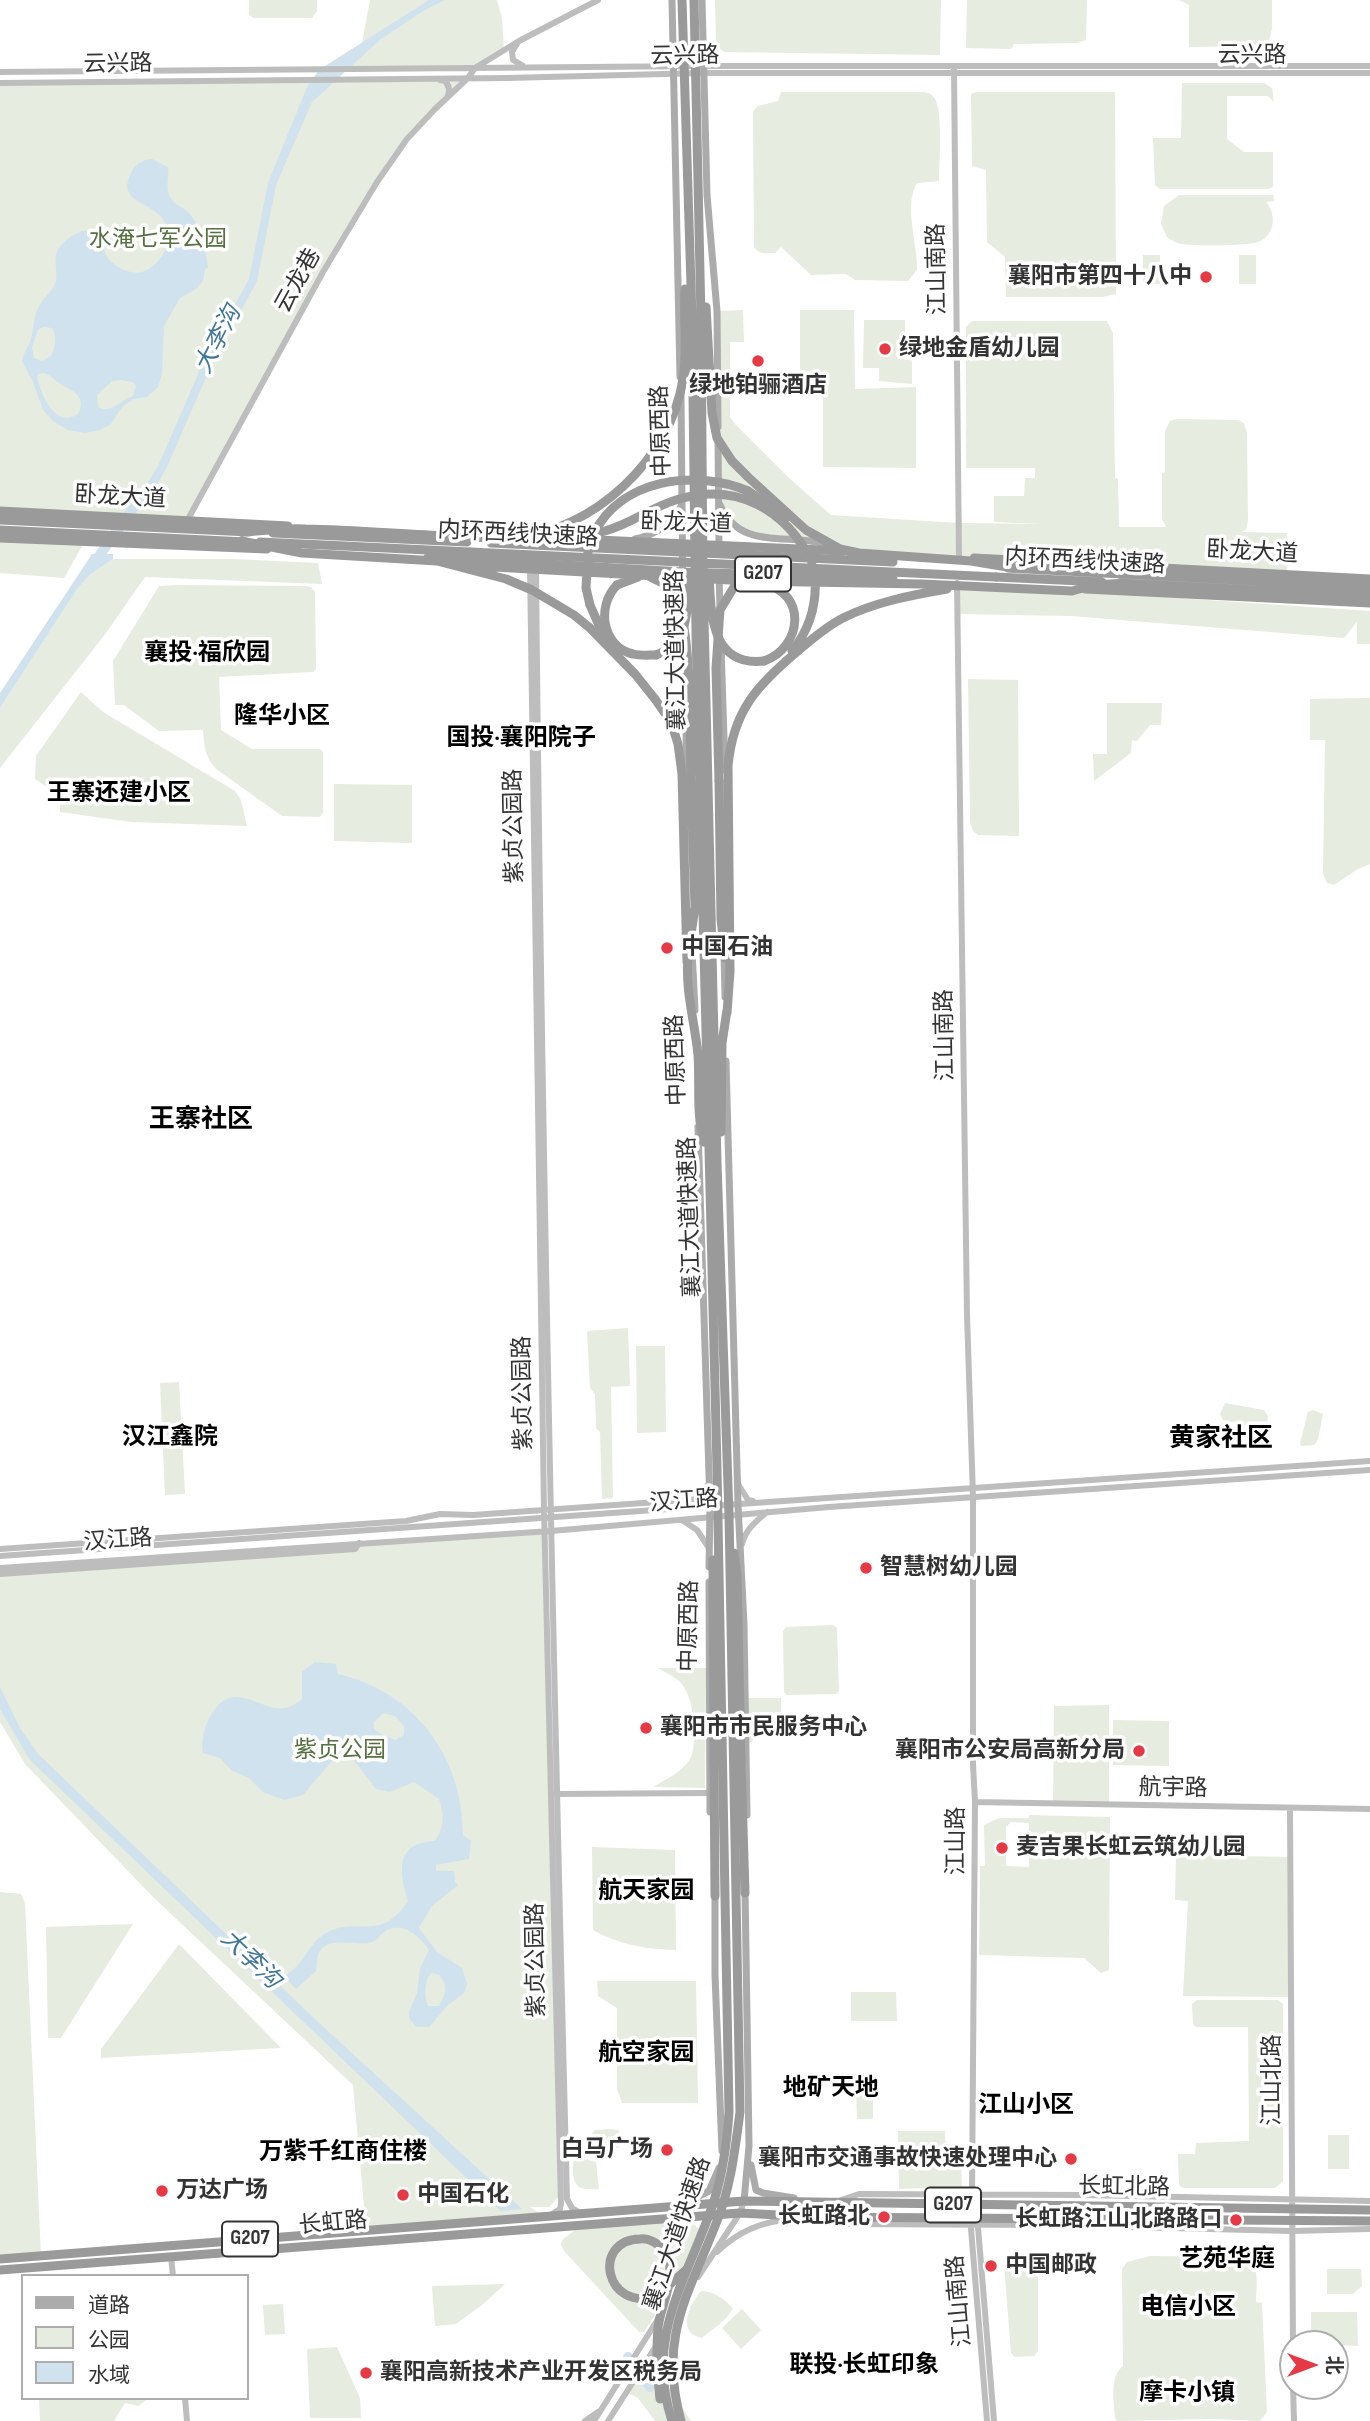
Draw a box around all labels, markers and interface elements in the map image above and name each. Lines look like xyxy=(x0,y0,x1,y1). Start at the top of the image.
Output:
street label: 云兴路 xyxy=(1218,42,1286,70)
street label: 云兴路 xyxy=(650,43,720,71)
street label: 云兴路 xyxy=(83,51,153,79)
street label: 江山南路 xyxy=(923,223,953,315)
park label: 水淹七军公园 xyxy=(89,226,227,254)
street label: 云龙巷 xyxy=(270,244,328,318)
place label: 襄阳市第四十八中 xyxy=(1008,263,1192,291)
marker: 襄阳市第四十八中 xyxy=(1198,269,1214,285)
water label: 大李沟 xyxy=(190,301,248,379)
place label: 绿地金盾幼儿园 xyxy=(899,335,1060,363)
marker: 绿地金盾幼儿园 xyxy=(877,341,893,357)
marker: 绿地铂骊酒店 xyxy=(750,353,766,369)
place label: 绿地铂骊酒店 xyxy=(689,372,827,400)
street label: 中原西路 xyxy=(647,385,677,477)
street label: 卧龙大道 xyxy=(73,482,167,514)
street label: 卧龙大道 xyxy=(640,509,732,539)
street label: 内环西线快速路 xyxy=(437,517,599,553)
street label: 卧龙大道 xyxy=(1205,537,1299,569)
street label: 内环西线快速路 xyxy=(1004,544,1166,580)
road number: G207 xyxy=(735,556,791,592)
street label: 襄江大道快速路 xyxy=(662,569,692,731)
district label: 襄投·福欣园 xyxy=(144,640,270,668)
district label: 隆华小区 xyxy=(234,703,330,731)
district label: 国投·襄阳院子 xyxy=(446,725,596,753)
street label: 紫贞公园路 xyxy=(500,768,530,884)
district label: 王寨还建小区 xyxy=(47,780,191,808)
place label: 中国石油 xyxy=(681,934,773,962)
marker: 中国石油 xyxy=(659,940,675,956)
street label: 江山南路 xyxy=(931,989,961,1081)
street label: 中原西路 xyxy=(662,1014,692,1106)
district label: 王寨社区 xyxy=(149,1104,253,1136)
street label: 襄江大道快速路 xyxy=(674,1136,708,1298)
street label: 紫贞公园路 xyxy=(509,1335,539,1451)
district label: 黄家社区 xyxy=(1169,1423,1273,1455)
district label: 汉江鑫院 xyxy=(122,1424,218,1452)
street label: 汉江路 xyxy=(649,1486,719,1518)
street label: 汉江路 xyxy=(83,1525,153,1557)
place label: 智慧树幼儿园 xyxy=(880,1554,1018,1582)
marker: 智慧树幼儿园 xyxy=(858,1560,874,1576)
street label: 中原西路 xyxy=(675,1580,705,1672)
place label: 襄阳市市民服务中心 xyxy=(660,1714,867,1742)
marker: 襄阳市市民服务中心 xyxy=(638,1720,654,1736)
park label: 紫贞公园 xyxy=(294,1737,386,1765)
place label: 襄阳市公安局高新分局 xyxy=(895,1737,1125,1765)
marker: 襄阳市公安局高新分局 xyxy=(1131,1743,1147,1759)
street label: 航宇路 xyxy=(1138,1775,1208,1803)
street label: 江山路 xyxy=(943,1807,971,1875)
place label: 麦吉果长虹云筑幼儿园 xyxy=(1016,1834,1246,1862)
marker: 麦吉果长虹云筑幼儿园 xyxy=(994,1840,1010,1856)
district label: 航天家园 xyxy=(598,1878,694,1906)
street label: 紫贞公园路 xyxy=(522,1902,552,2018)
water label: 大李沟 xyxy=(214,1925,286,1995)
street label: 江山北路 xyxy=(1259,2034,1287,2126)
district label: 航空家园 xyxy=(598,2040,694,2068)
district label: 地矿天地 xyxy=(783,2075,879,2103)
district label: 江山小区 xyxy=(978,2092,1074,2120)
place label: 白马广场 xyxy=(561,2136,653,2164)
district label: 万紫千红商住楼 xyxy=(259,2139,427,2167)
marker: 白马广场 xyxy=(659,2142,675,2158)
place label: 襄阳市交通事故快速处理中心 xyxy=(758,2145,1057,2173)
marker: 襄阳市交通事故快速处理中心 xyxy=(1063,2151,1079,2167)
street label: 襄江大道快速路 xyxy=(639,2153,717,2315)
street label: 长虹北路 xyxy=(1078,2173,1170,2203)
place label: 万达广场 xyxy=(176,2177,268,2205)
place label: 中国石化 xyxy=(417,2181,509,2209)
marker: 万达广场 xyxy=(154,2183,170,2199)
marker: 中国石化 xyxy=(395,2187,411,2203)
road number: G207 xyxy=(925,2188,981,2222)
place label: 长虹路北 xyxy=(778,2203,870,2231)
place label: 长虹路江山北路路口 xyxy=(1015,2206,1222,2234)
street label: 长虹路 xyxy=(297,2207,369,2241)
marker: 长虹路北 xyxy=(876,2209,892,2225)
marker: 长虹路江山北路路口 xyxy=(1228,2212,1244,2228)
road number: G207 xyxy=(222,2222,278,2256)
district label: 艺苑华庭 xyxy=(1179,2246,1275,2274)
place label: 中国邮政 xyxy=(1005,2252,1097,2280)
street label: 江山南路 xyxy=(942,2254,978,2348)
marker: 中国邮政 xyxy=(983,2258,999,2274)
legend xyxy=(21,2274,248,2400)
text: 道路 xyxy=(88,2293,130,2318)
district label: 电信小区 xyxy=(1140,2294,1236,2322)
text: 公园 xyxy=(88,2328,130,2353)
north arrow xyxy=(1279,2330,1349,2400)
district label: 联投·长虹印象 xyxy=(789,2352,939,2380)
text: 北 xyxy=(1322,2355,1345,2375)
place label: 襄阳高新技术产业开发区税务局 xyxy=(380,2359,702,2387)
text: 水域 xyxy=(88,2363,130,2388)
marker: 襄阳高新技术产业开发区税务局 xyxy=(358,2365,374,2381)
district label: 摩卡小镇 xyxy=(1139,2380,1235,2408)

